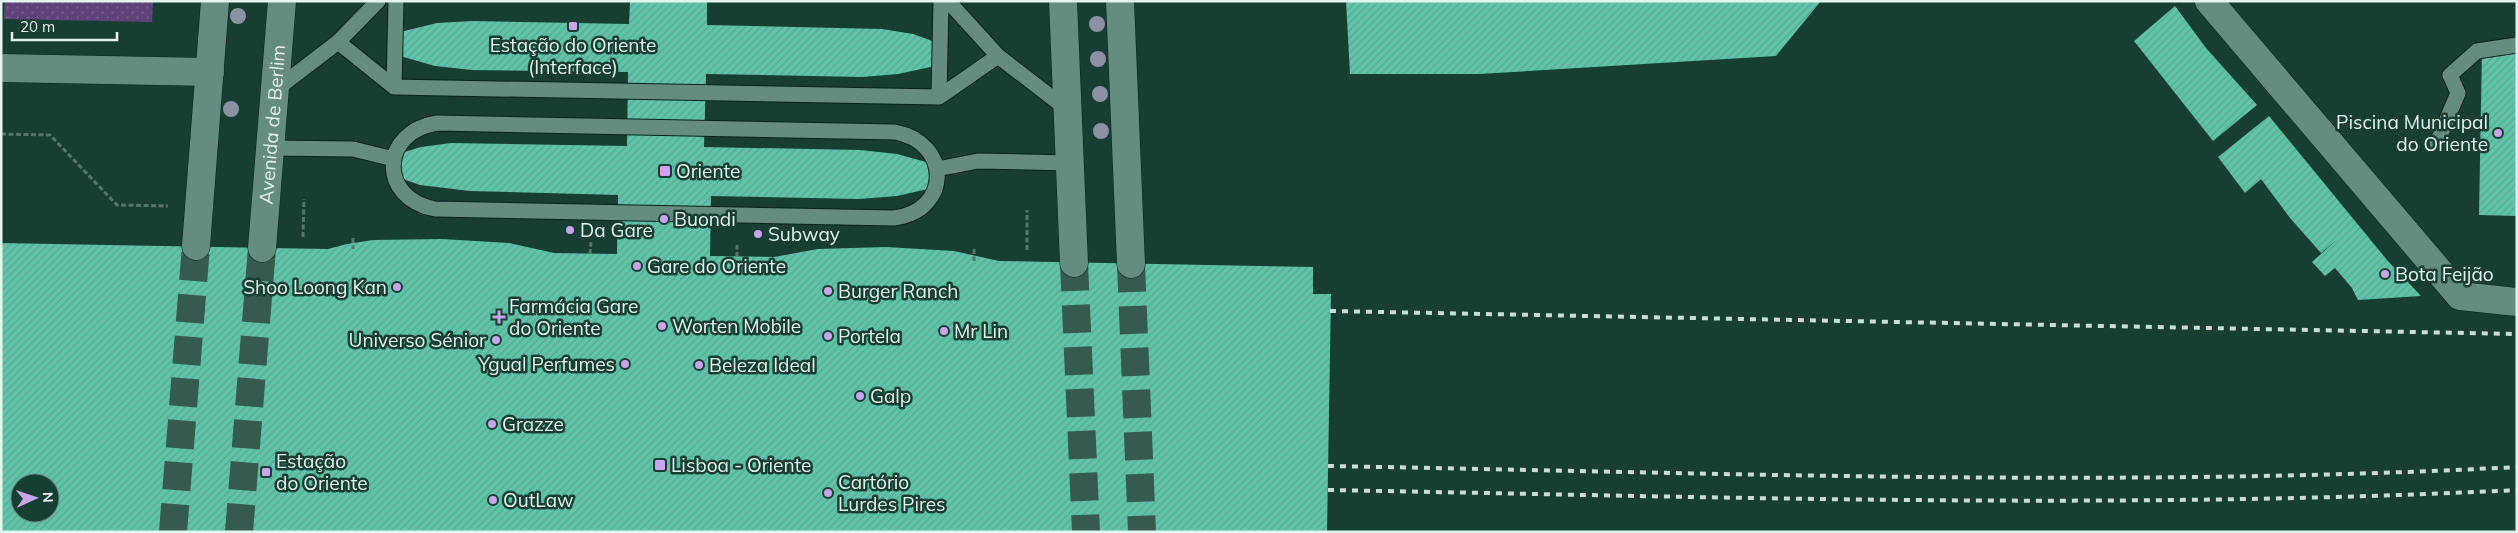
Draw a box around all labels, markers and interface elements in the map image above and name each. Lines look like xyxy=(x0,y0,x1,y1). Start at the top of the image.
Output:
scale bar xyxy=(12,10,118,42)
text: 20 m xyxy=(20,17,55,36)
marker: Estação do Oriente (Interface) xyxy=(567,20,579,32)
place label: Estação do Oriente (Interface) xyxy=(490,33,656,79)
street label: Avenida de Berlim xyxy=(254,44,290,205)
place label: Piscina Municipal do Oriente xyxy=(2336,110,2488,156)
marker: Piscina Municipal do Oriente xyxy=(2492,127,2504,139)
place label: Oriente xyxy=(676,159,740,183)
marker: Oriente xyxy=(658,164,672,178)
place label: Buondi xyxy=(674,207,736,231)
marker: Buondi xyxy=(658,213,670,225)
place label: Da Gare xyxy=(580,218,653,242)
place label: Subway xyxy=(768,222,840,246)
marker: Da Gare xyxy=(564,224,576,236)
marker: Subway xyxy=(752,228,764,240)
place label: Gare do Oriente xyxy=(647,254,786,278)
marker: Gare do Oriente xyxy=(631,260,643,272)
place label: Bota Feijão xyxy=(2395,262,2494,286)
marker: Bota Feijão xyxy=(2379,268,2391,280)
place label: Shoo Loong Kan xyxy=(243,275,387,299)
place label: Burger Ranch xyxy=(838,279,959,303)
marker: Shoo Loong Kan xyxy=(391,281,403,293)
marker: Burger Ranch xyxy=(822,285,834,297)
place label: Farmácia Gare do Oriente xyxy=(509,294,638,340)
marker: Farmácia Gare do Oriente xyxy=(493,311,505,323)
place label: Worten Mobile xyxy=(672,314,801,338)
place label: Mr Lin xyxy=(954,319,1008,343)
marker: Worten Mobile xyxy=(656,320,668,332)
place label: Portela xyxy=(838,324,901,348)
marker: Mr Lin xyxy=(938,325,950,337)
place label: Universo Sénior xyxy=(349,328,486,352)
marker: Portela xyxy=(822,330,834,342)
marker: Universo Sénior xyxy=(490,334,502,346)
place label: Ygual Perfumes xyxy=(477,352,615,376)
place label: Beleza Ideal xyxy=(709,353,816,377)
marker: Ygual Perfumes xyxy=(619,358,631,370)
marker: Beleza Ideal xyxy=(693,359,705,371)
place label: Galp xyxy=(870,384,911,408)
marker: Galp xyxy=(854,390,866,402)
place label: Grazze xyxy=(502,412,564,436)
marker: Grazze xyxy=(486,418,498,430)
place label: Estação do Oriente xyxy=(276,449,368,495)
place label: Lisboa - Oriente xyxy=(671,453,811,477)
marker: Lisboa - Oriente xyxy=(653,458,667,472)
marker: Estação do Oriente xyxy=(260,466,272,478)
place label: Cartório Lurdes Pires xyxy=(838,470,945,516)
north arrow xyxy=(10,473,60,523)
marker: Cartório Lurdes Pires xyxy=(822,487,834,499)
place label: OutLaw xyxy=(503,488,573,512)
text: N xyxy=(39,492,57,503)
marker: OutLaw xyxy=(487,494,499,506)

